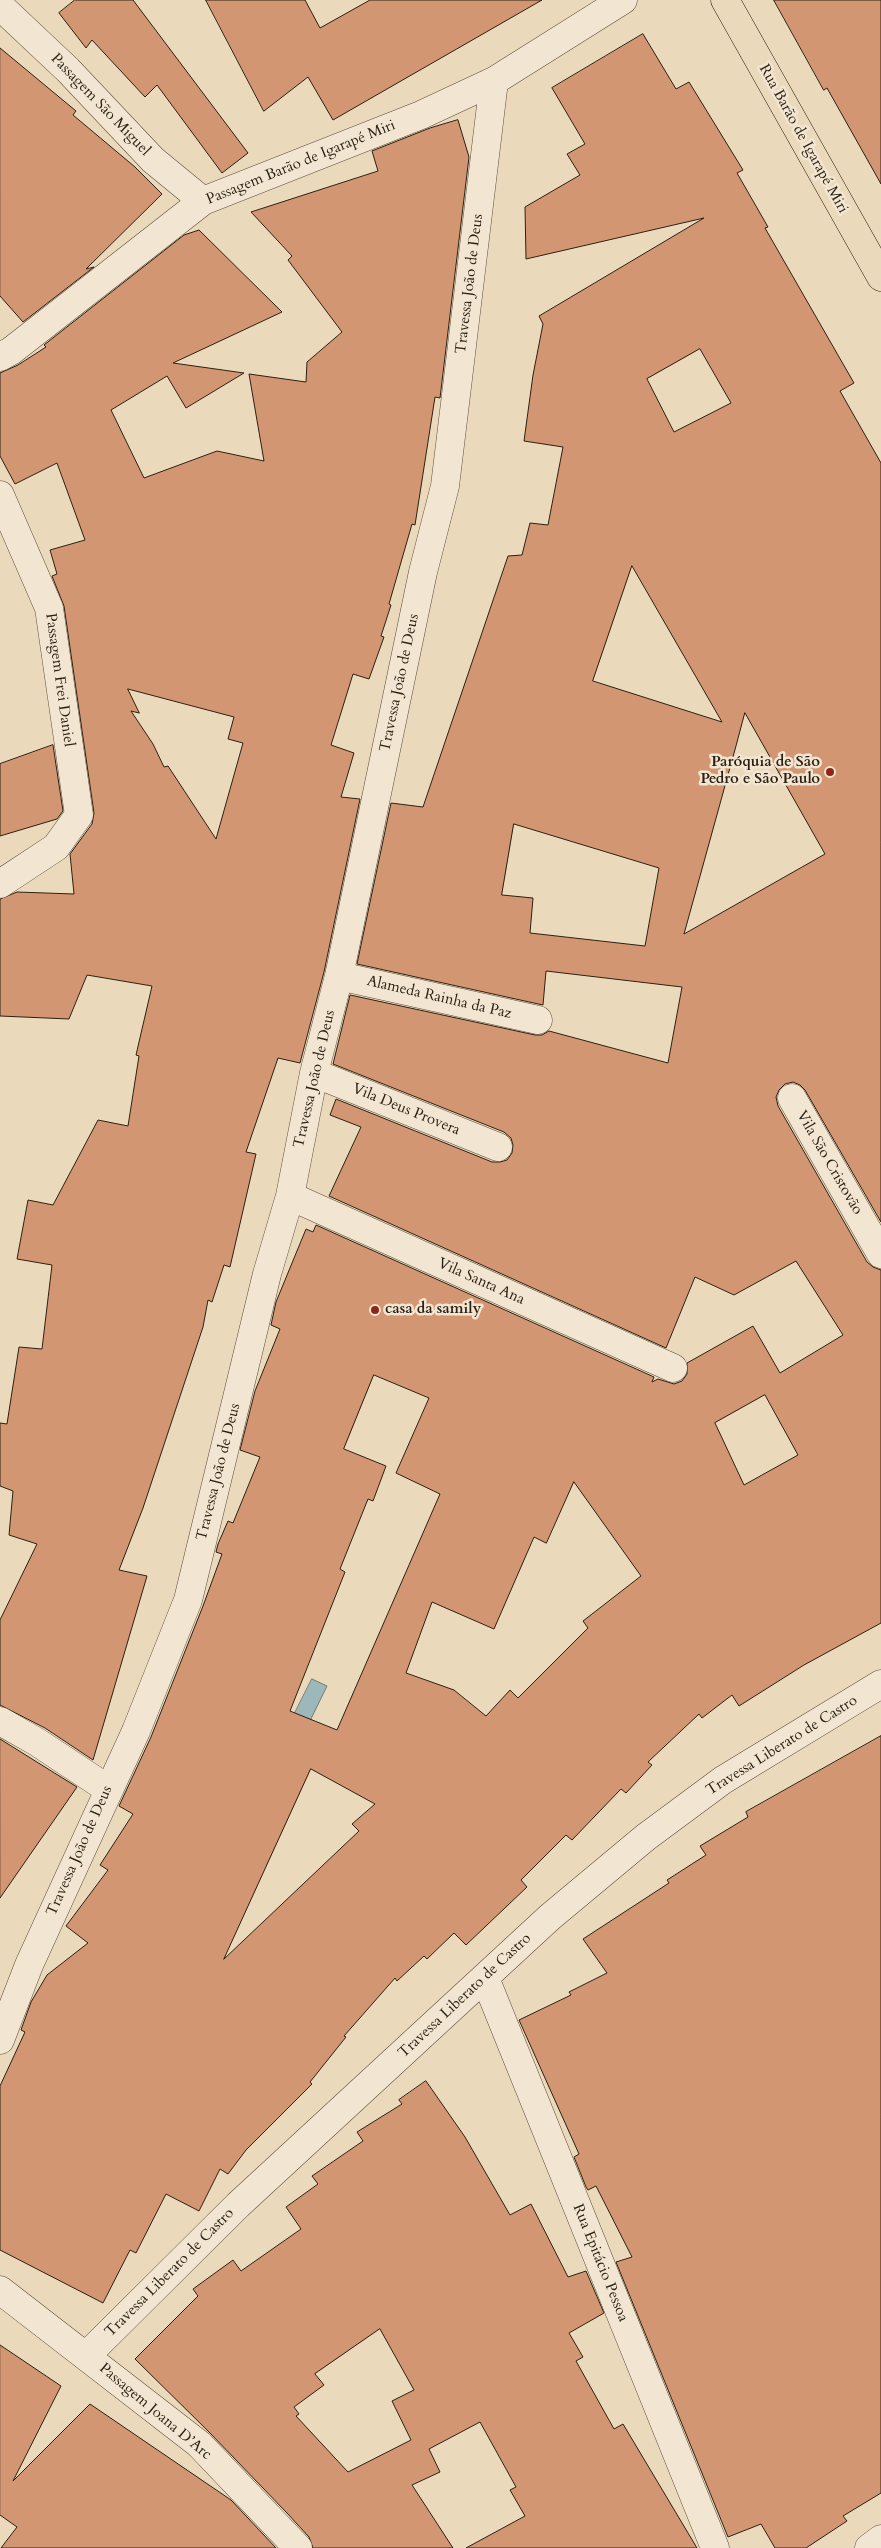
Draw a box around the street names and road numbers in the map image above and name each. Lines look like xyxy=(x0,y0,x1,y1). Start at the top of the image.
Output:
street label: Passagem São Miguel xyxy=(46,50,154,160)
street label: Rua Barão de Igarapé Miri xyxy=(755,61,851,217)
street label: Passagem Barão de Igarapé Miri xyxy=(204,117,398,209)
street label: Travessa João de Deus xyxy=(452,213,488,355)
street label: Passagem Frei Daniel xyxy=(41,612,77,748)
street label: Travessa João de Deus xyxy=(377,612,423,754)
street label: Alameda Rainha da Paz xyxy=(365,973,513,1023)
street label: Travessa João de Deus xyxy=(290,1008,340,1150)
street label: Vila Deus Provera xyxy=(349,1080,463,1140)
street label: Vila São Cristovão xyxy=(792,1108,866,1218)
street label: Vila Santa Ana xyxy=(435,1255,527,1309)
street label: Travessa João de Deus xyxy=(193,1402,245,1542)
street label: Travessa Liberato de Castro xyxy=(703,1692,861,1800)
street label: Travessa João de Deus xyxy=(43,1783,117,1919)
street label: Travessa Liberato de Castro xyxy=(395,1930,535,2062)
street label: Rua Epitácio Pessoa xyxy=(568,2202,632,2324)
street label: Travessa Liberato de Castro xyxy=(102,2205,238,2341)
street label: Passagem Joana D’Arc xyxy=(95,2360,215,2464)

